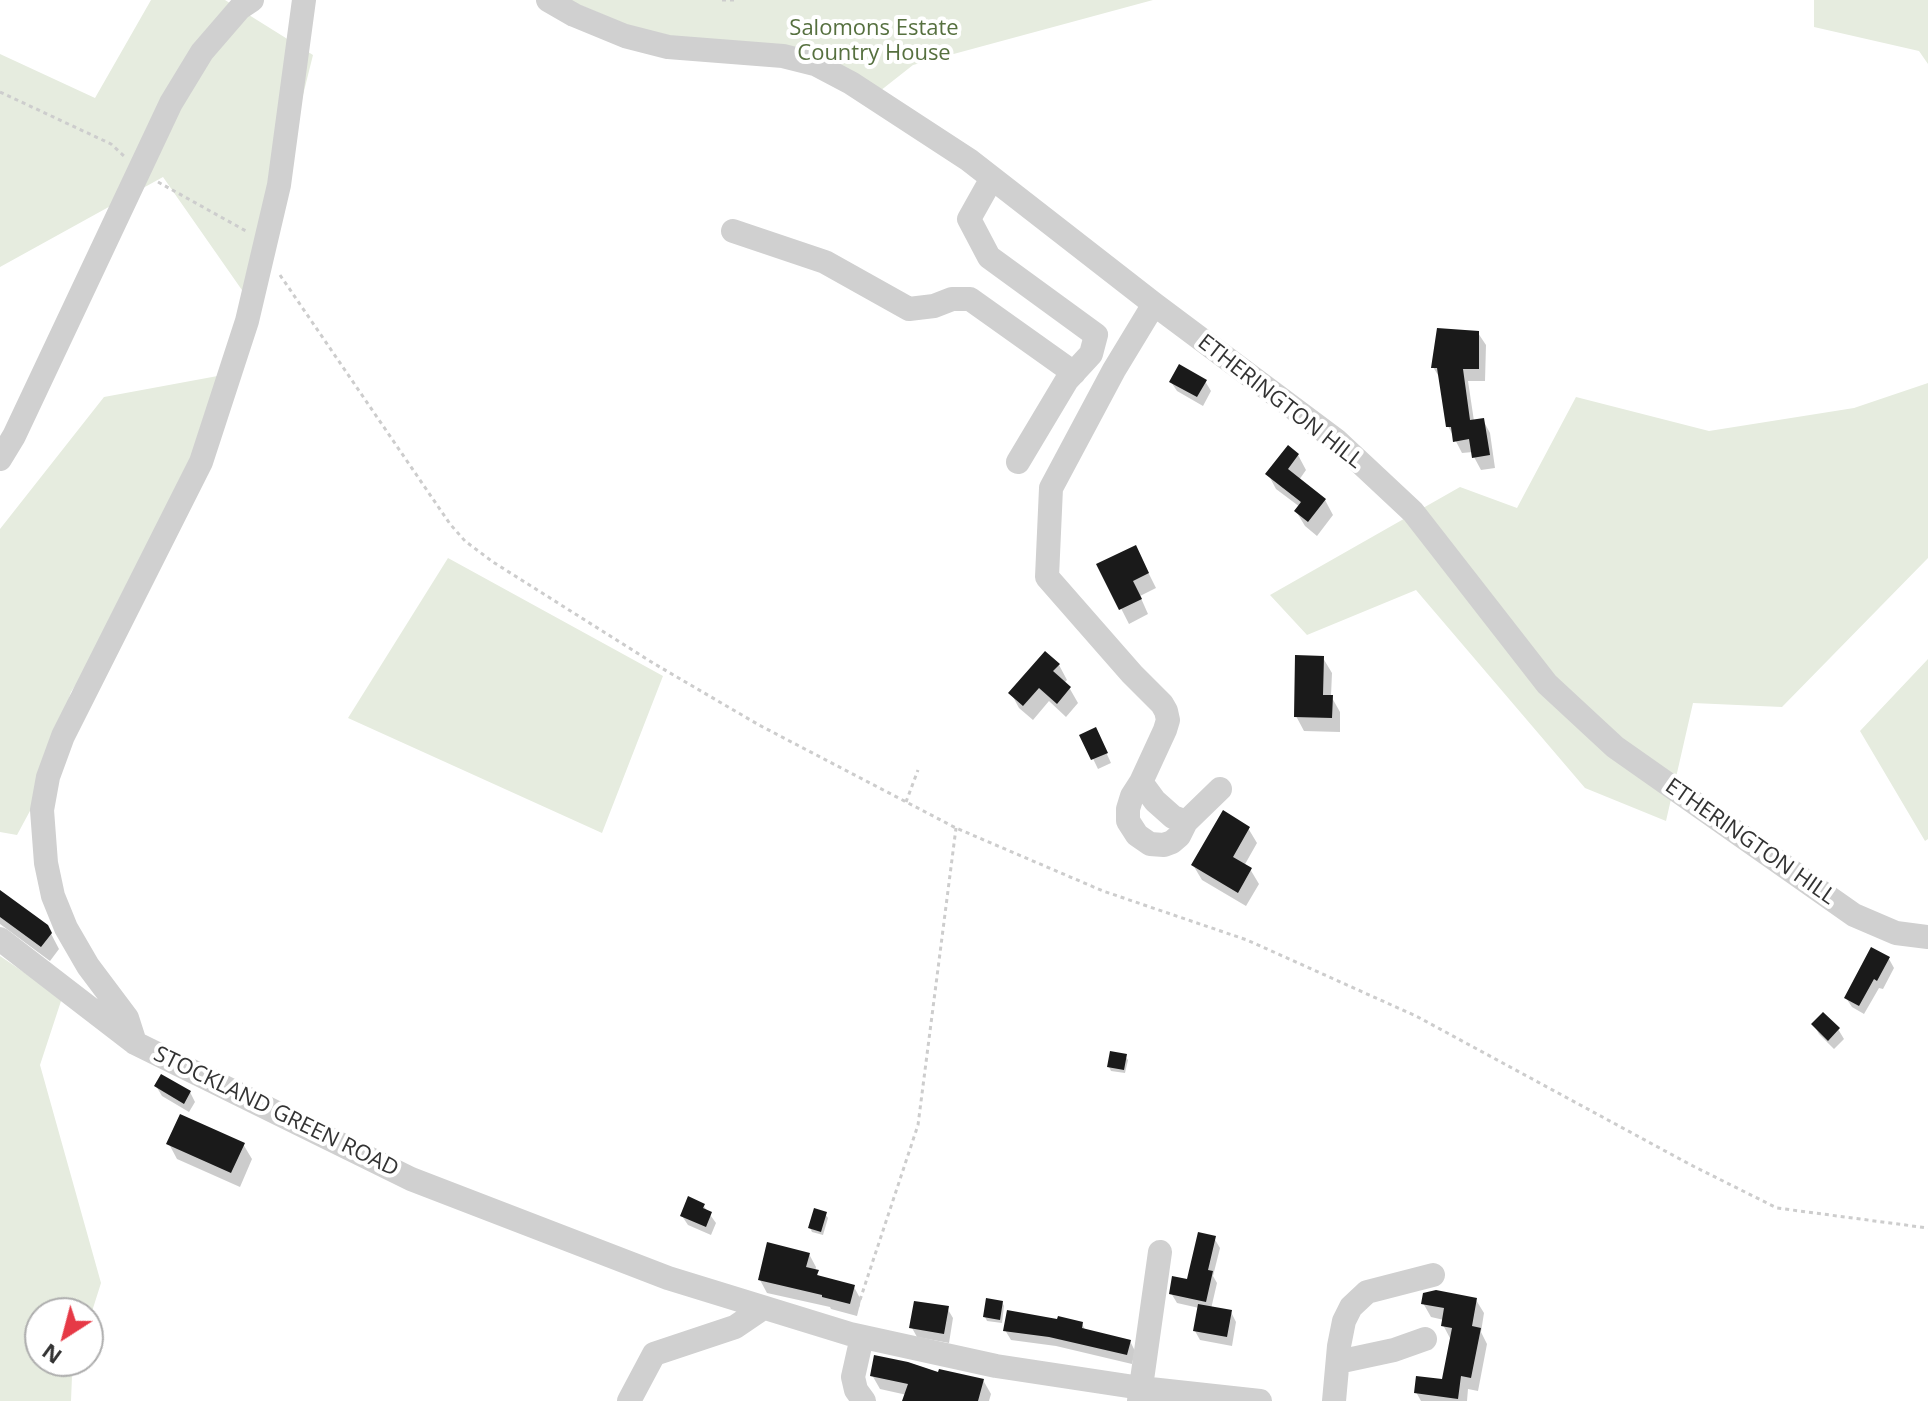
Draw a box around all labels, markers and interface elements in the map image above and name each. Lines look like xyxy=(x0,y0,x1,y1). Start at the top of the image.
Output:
park label: Salomons Estate Country House xyxy=(789,16,959,68)
street label: ETHERINGTON HILL xyxy=(1192,329,1368,475)
street label: ETHERINGTON HILL xyxy=(1660,773,1840,911)
street label: STOCKLAND GREEN ROAD xyxy=(149,1041,403,1183)
north arrow xyxy=(24,1297,104,1377)
text: N xyxy=(35,1337,67,1372)

